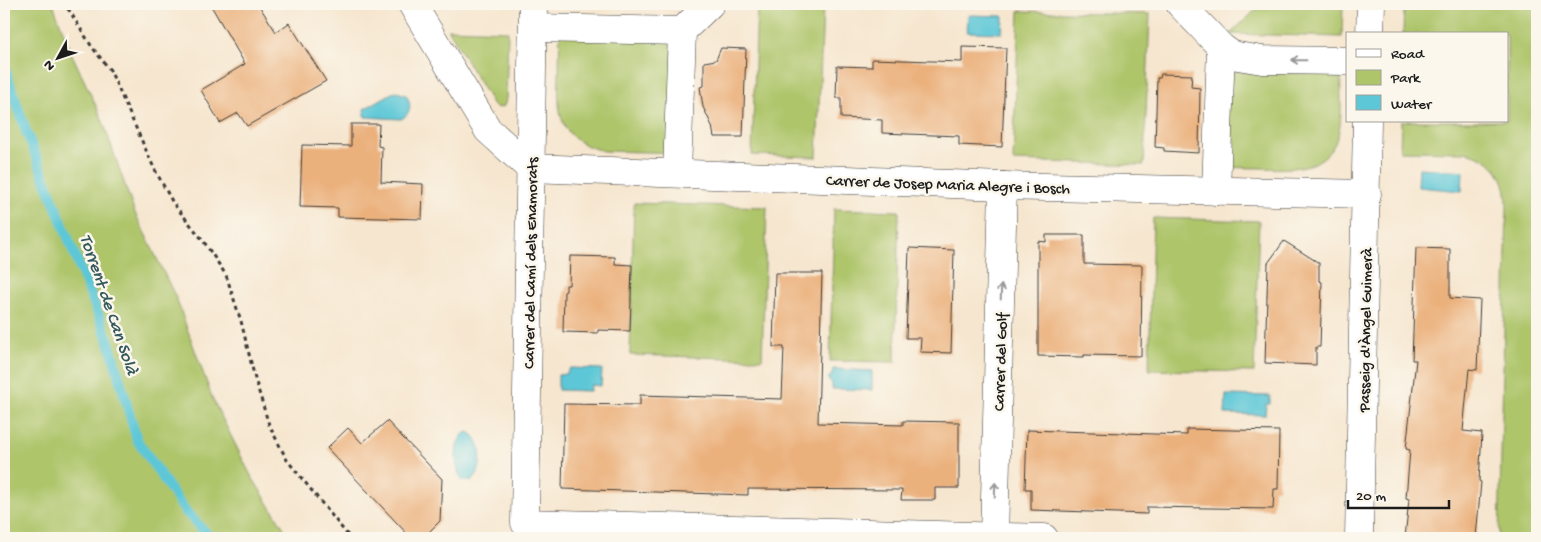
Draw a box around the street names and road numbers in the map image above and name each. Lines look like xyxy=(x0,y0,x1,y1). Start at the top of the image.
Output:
street label: Carrer del Camí dels Enamorats xyxy=(521,156,544,369)
street label: Carrer de Josep Maria Alegre i Bosch xyxy=(826,173,1071,200)
street label: Passeig d'Àngel Guimerà xyxy=(1356,247,1378,413)
street label: Carrer del Golf xyxy=(991,312,1014,412)

